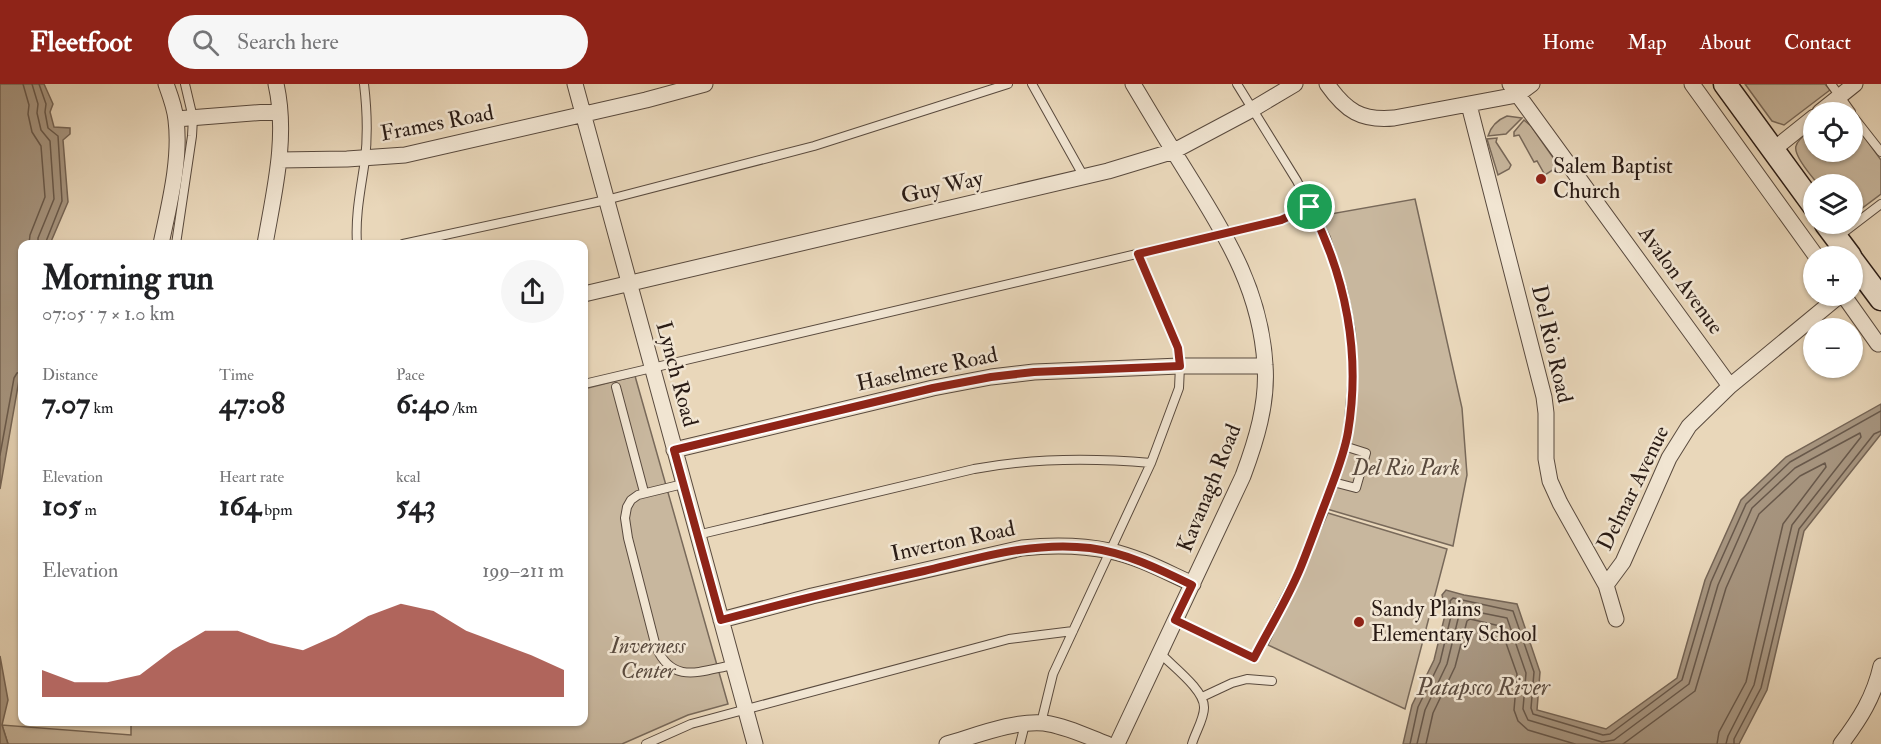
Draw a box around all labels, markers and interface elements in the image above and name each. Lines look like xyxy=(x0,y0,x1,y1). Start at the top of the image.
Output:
search box xyxy=(168,15,588,69)
text: Fleetfoot xyxy=(30,25,132,60)
icon: search xyxy=(189,26,222,59)
text: Search here xyxy=(237,28,339,56)
text: Home xyxy=(1542,29,1594,56)
text: Map xyxy=(1627,29,1667,56)
text: About xyxy=(1700,29,1751,56)
text: Contact xyxy=(1784,29,1851,56)
street label: Frames Road xyxy=(378,98,496,148)
map controls xyxy=(1803,102,1863,378)
button: locate xyxy=(1803,102,1863,162)
place label: Salem Baptist Church xyxy=(1553,152,1673,205)
street label: Guy Way xyxy=(898,164,986,210)
marker: Salem Baptist Church xyxy=(1534,172,1548,186)
button: layers xyxy=(1803,174,1863,234)
pin xyxy=(1284,181,1335,232)
icon: arrive xyxy=(1293,190,1326,223)
street label: Avalon Avenue xyxy=(1632,219,1730,340)
button: + xyxy=(1803,246,1863,306)
text: Morning run xyxy=(42,258,214,299)
button: share xyxy=(501,260,564,323)
street label: Del Rio Road xyxy=(1525,282,1579,406)
text: 07:05 · 7 × 1.0 km xyxy=(42,301,175,326)
street label: Lynch Road xyxy=(650,318,705,430)
button: − xyxy=(1803,318,1863,378)
street label: Haselmere Road xyxy=(854,340,1000,398)
text: Distance xyxy=(42,365,98,385)
text: Time xyxy=(219,365,254,385)
text: Pace xyxy=(396,365,425,385)
text: 7.07 xyxy=(42,385,90,422)
text: 47:08 xyxy=(219,385,285,422)
text: 6:40 xyxy=(396,385,450,422)
text: km xyxy=(90,398,113,418)
text: /km xyxy=(450,398,478,418)
street label: Kavanagh Road xyxy=(1171,420,1247,556)
street label: Delmar Avenue xyxy=(1591,421,1675,555)
park label: Del Rio Park xyxy=(1351,454,1460,482)
text: Elevation xyxy=(42,467,103,487)
text: Heart rate xyxy=(219,467,284,487)
text: kcal xyxy=(396,467,421,487)
text: 105 xyxy=(42,487,81,524)
text: 164 xyxy=(219,487,261,524)
text: 543 xyxy=(396,487,436,524)
text: m xyxy=(81,500,97,520)
text: bpm xyxy=(261,500,293,520)
street label: Inverton Road xyxy=(888,514,1018,568)
text: Elevation xyxy=(42,558,118,583)
text: 199–211 m xyxy=(482,558,564,583)
place label: Sandy Plains Elementary School xyxy=(1371,595,1537,648)
marker: Sandy Plains Elementary School xyxy=(1352,615,1366,629)
park label: Inverness Center xyxy=(610,632,686,685)
water label: Patapsco River xyxy=(1415,672,1551,703)

